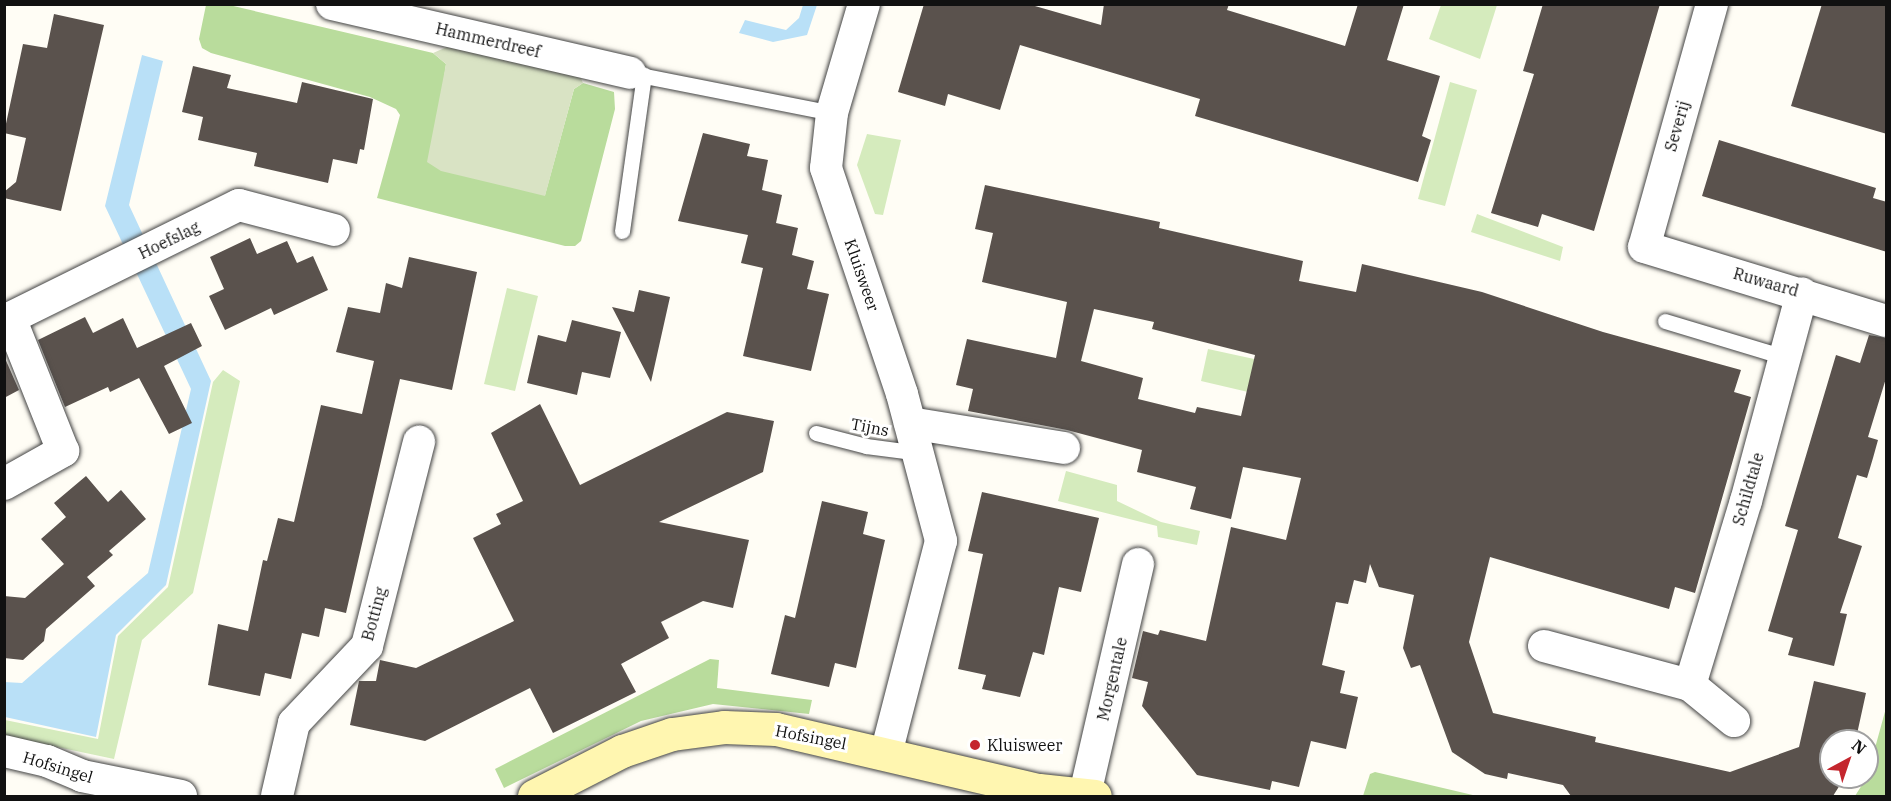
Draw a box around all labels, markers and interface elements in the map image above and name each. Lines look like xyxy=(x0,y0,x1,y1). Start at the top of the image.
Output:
street label: Hammerdreef xyxy=(434,19,542,61)
street label: Severij xyxy=(1661,98,1693,154)
street label: Hoefslag xyxy=(135,217,203,263)
street label: Kluisweer xyxy=(841,236,883,314)
street label: Ruwaard xyxy=(1731,264,1801,300)
street label: Tijns xyxy=(849,414,891,440)
street label: Schildtale xyxy=(1728,450,1768,528)
street label: Botting xyxy=(358,585,390,643)
street label: Morgentale xyxy=(1093,635,1131,723)
street label: Hofsingel xyxy=(774,721,848,753)
north arrow xyxy=(1819,729,1879,789)
place label: Kluisweer xyxy=(987,735,1062,755)
text: N xyxy=(1848,735,1871,758)
marker: Kluisweer xyxy=(968,738,982,752)
street label: Hofsingel xyxy=(21,747,95,787)

